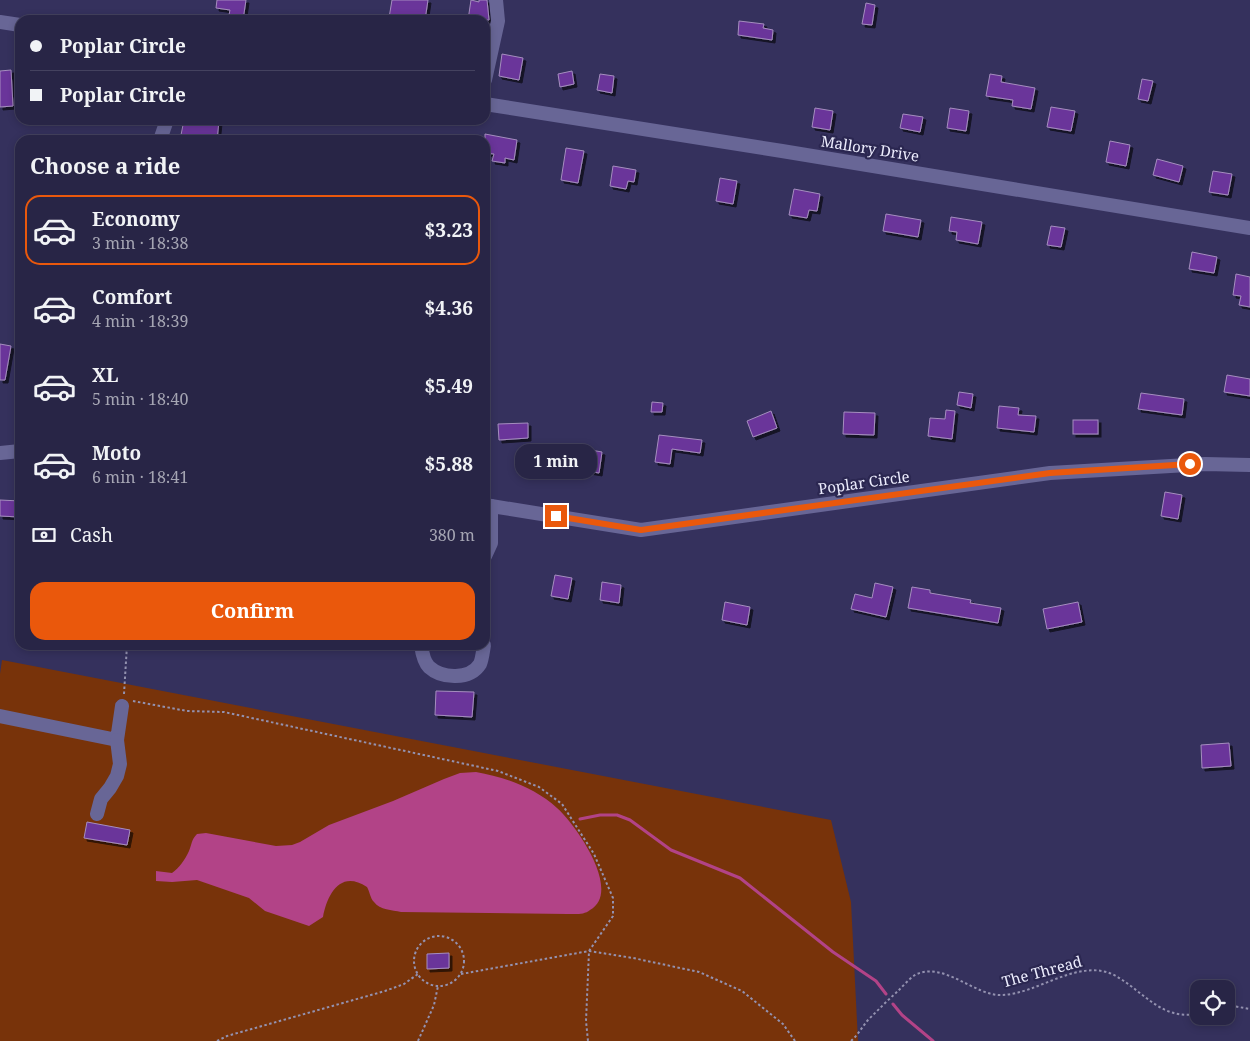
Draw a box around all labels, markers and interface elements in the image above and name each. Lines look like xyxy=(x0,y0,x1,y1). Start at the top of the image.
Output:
text: Poplar Circle xyxy=(60,33,186,59)
text: Poplar Circle xyxy=(60,82,186,108)
street label: Mallory Drive xyxy=(820,130,921,166)
text: Choose a ride xyxy=(30,150,180,180)
text: Economy xyxy=(92,206,180,232)
icon: car xyxy=(32,208,77,253)
text: $3.23 xyxy=(424,217,473,243)
text: 3 min · 18:38 xyxy=(92,232,188,254)
text: Comfort xyxy=(92,284,172,310)
icon: car xyxy=(32,286,77,331)
text: $4.36 xyxy=(424,295,473,321)
text: 4 min · 18:39 xyxy=(92,310,188,332)
text: XL xyxy=(92,362,118,388)
icon: car xyxy=(32,364,77,409)
text: $5.49 xyxy=(424,373,473,399)
text: 5 min · 18:40 xyxy=(92,388,188,410)
text: Moto xyxy=(92,440,141,466)
icon: car xyxy=(32,442,77,487)
callout: 1 min xyxy=(515,444,597,478)
text: 1 min xyxy=(533,450,579,472)
text: $5.88 xyxy=(424,451,473,477)
route start xyxy=(1179,453,1201,475)
text: 6 min · 18:41 xyxy=(92,466,188,488)
street label: Poplar Circle xyxy=(817,466,911,498)
route end xyxy=(545,505,567,527)
icon: cash xyxy=(30,521,58,549)
text: Cash xyxy=(70,522,113,548)
text: 380 m xyxy=(429,524,475,546)
button: Confirm xyxy=(30,582,475,640)
street label: The Thread xyxy=(999,951,1084,991)
map controls xyxy=(1190,980,1235,1025)
button: locate xyxy=(1190,980,1235,1025)

